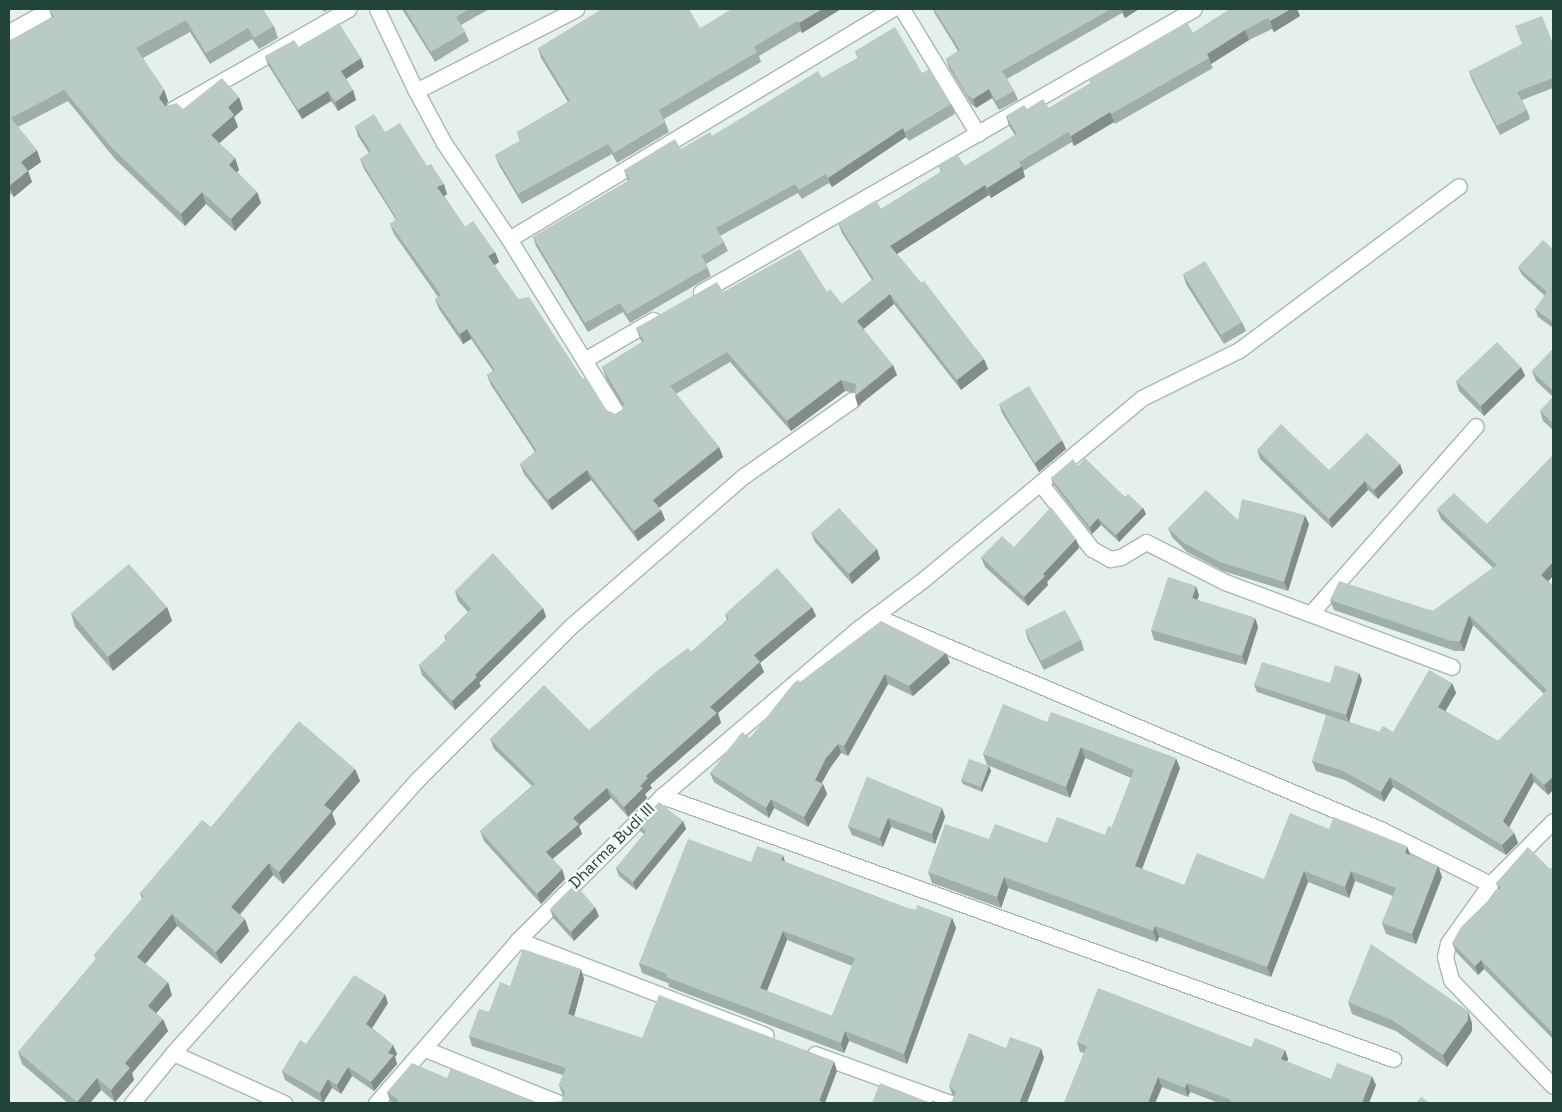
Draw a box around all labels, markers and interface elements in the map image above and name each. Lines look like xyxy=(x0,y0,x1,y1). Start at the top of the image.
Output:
street label: Dharma Budi III xyxy=(565,799,659,893)

